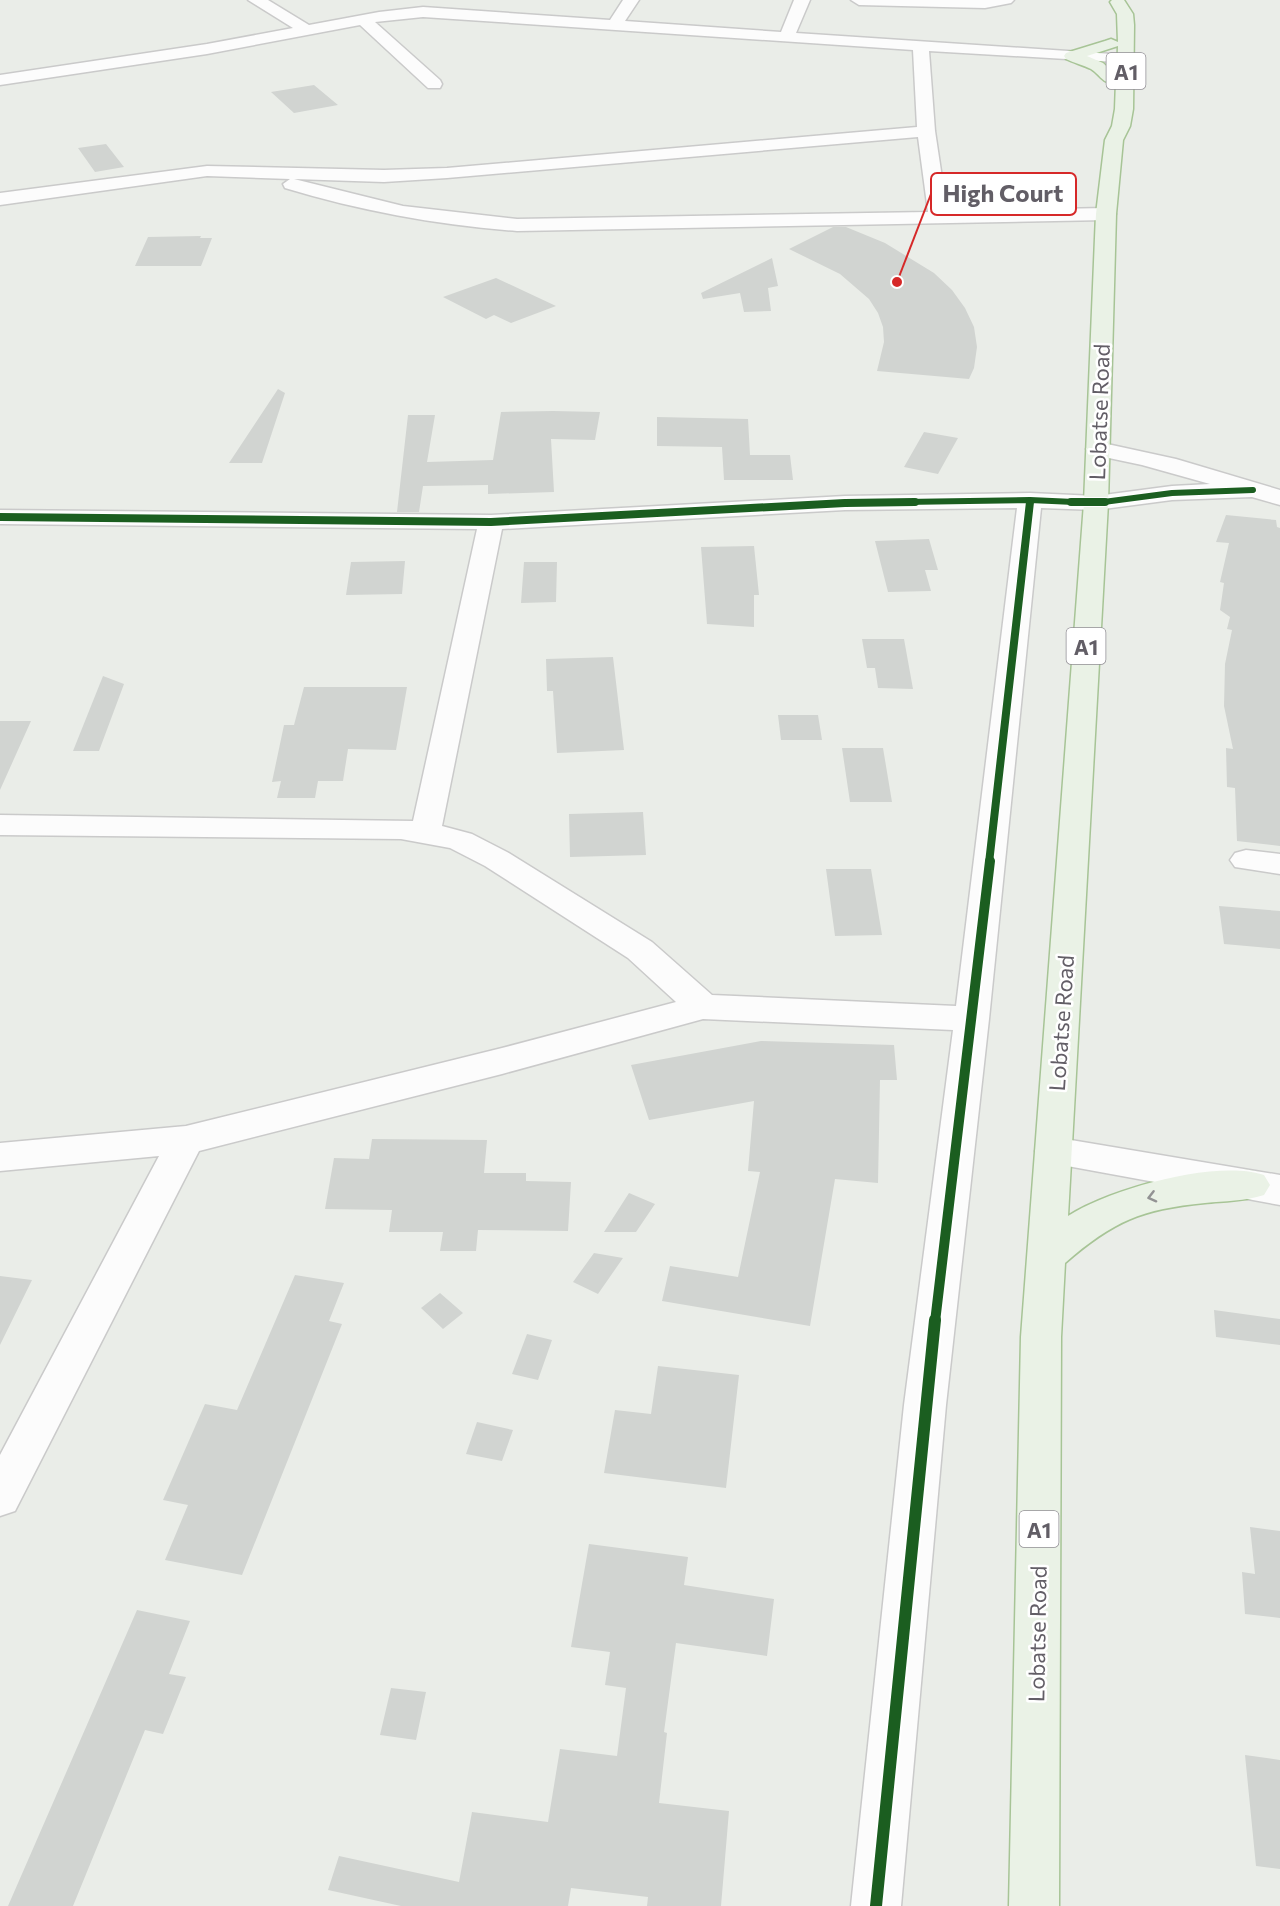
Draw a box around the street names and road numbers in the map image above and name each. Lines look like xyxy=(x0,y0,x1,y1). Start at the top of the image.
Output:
road number: A1 xyxy=(1106,53,1146,89)
street label: Lobatse Road xyxy=(1083,343,1115,481)
road number: A1 xyxy=(1066,628,1106,664)
street label: Lobatse Road xyxy=(1043,954,1079,1092)
road number: A1 xyxy=(1020,1511,1058,1547)
street label: Lobatse Road xyxy=(1022,1566,1052,1702)

